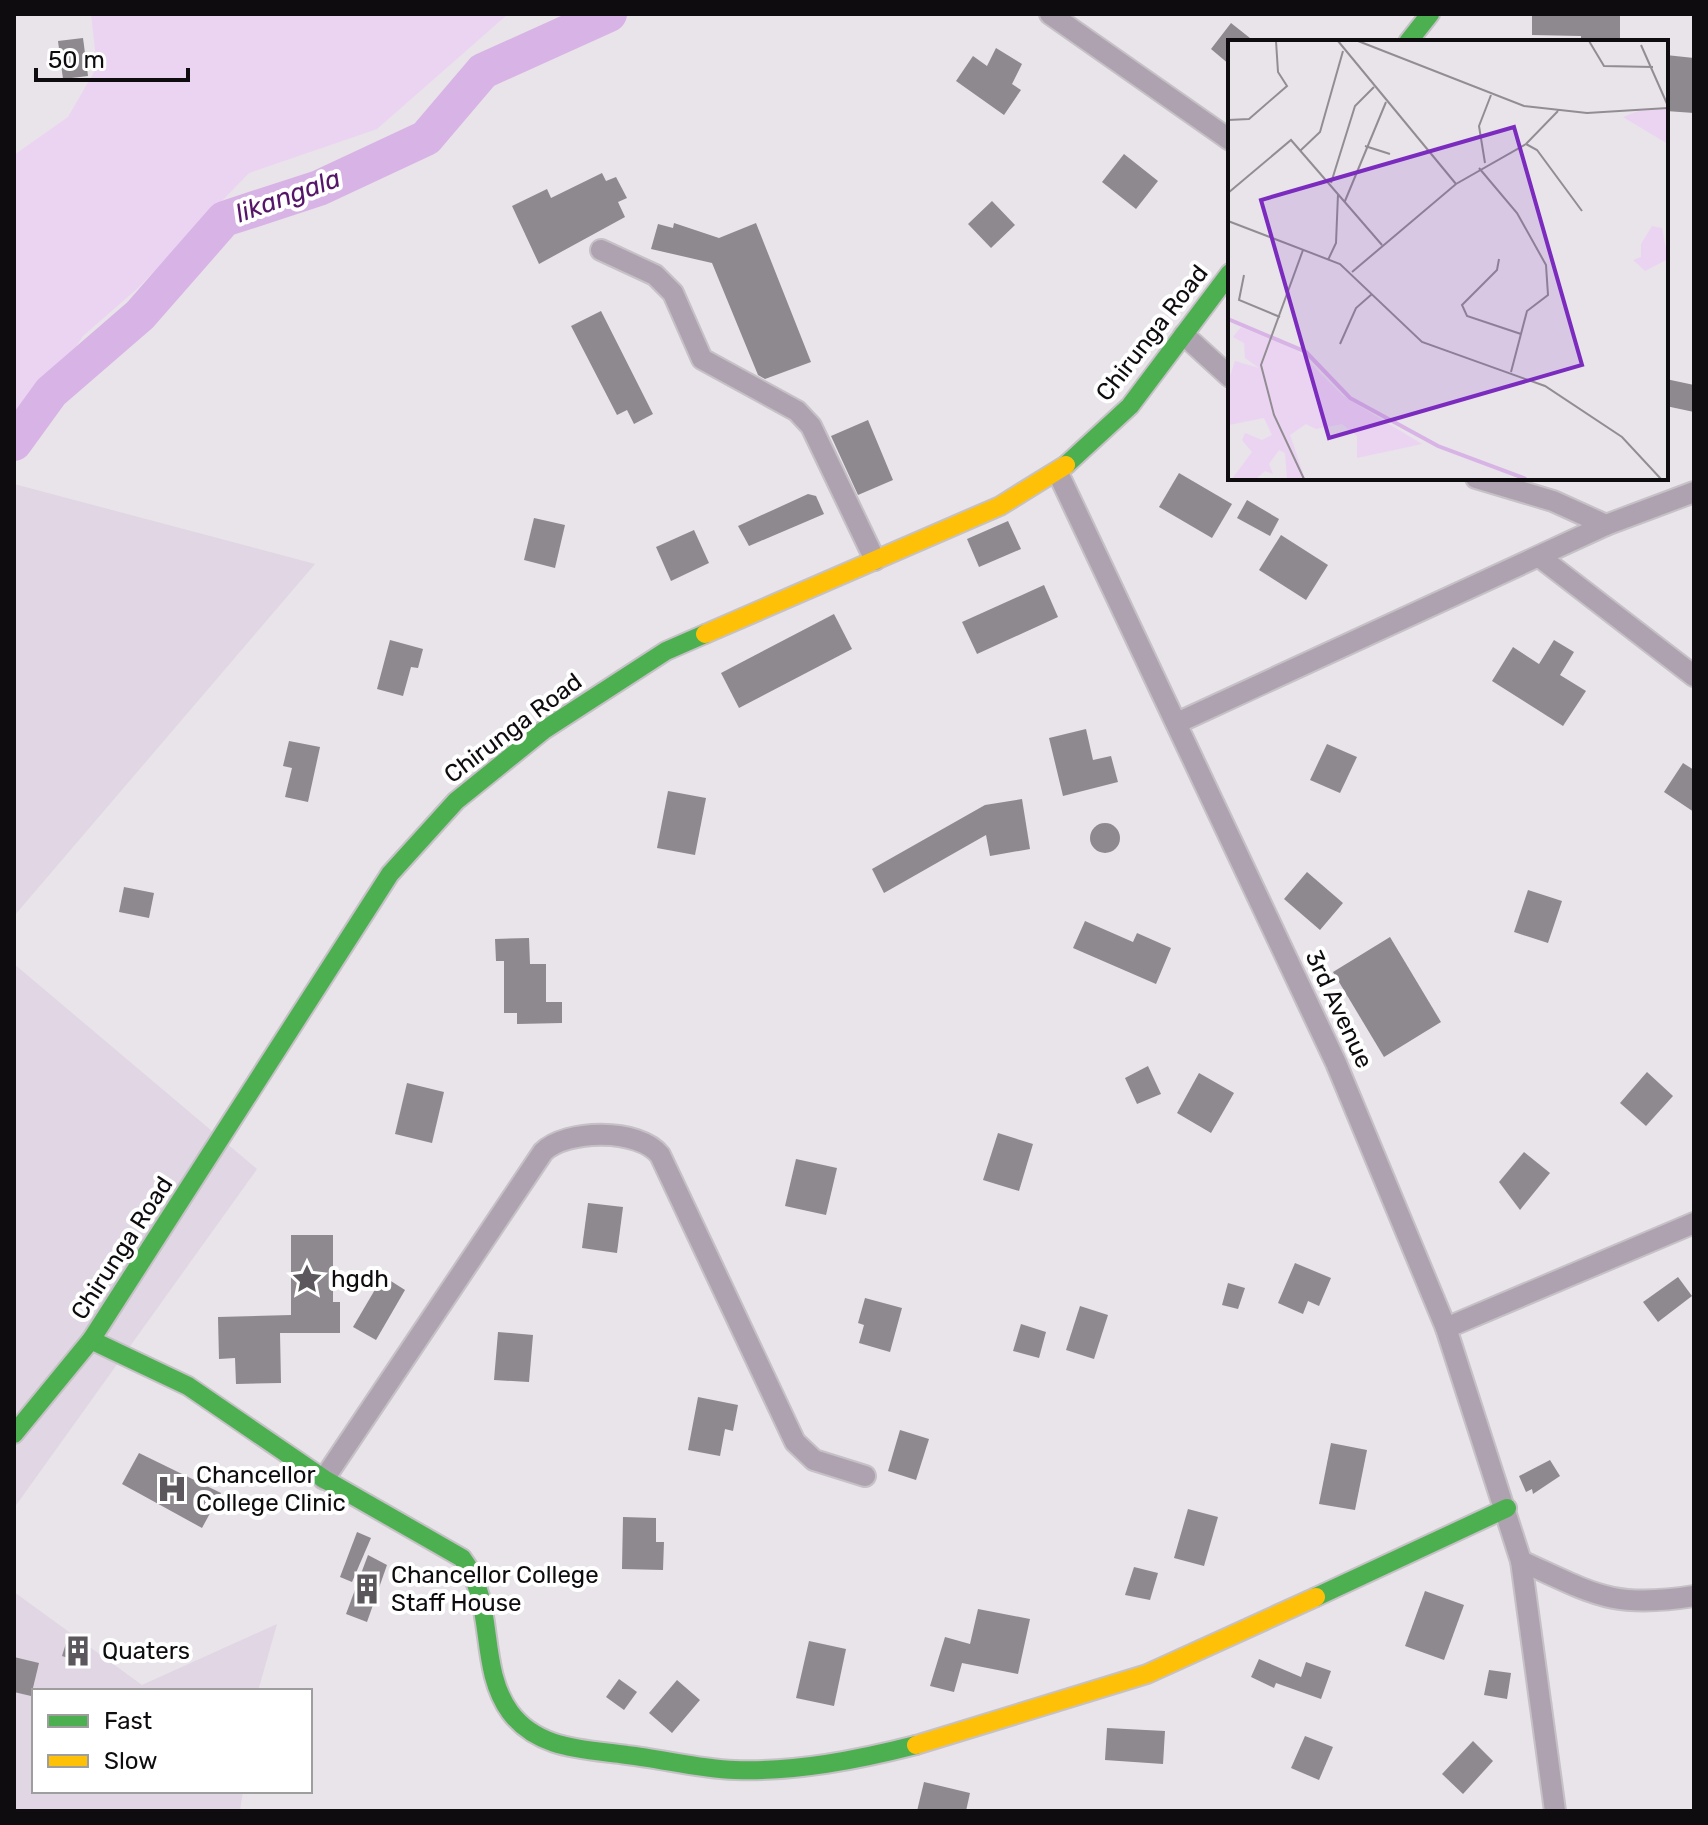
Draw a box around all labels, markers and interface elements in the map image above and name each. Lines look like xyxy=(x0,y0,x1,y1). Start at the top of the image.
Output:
scale bar xyxy=(36,32,188,82)
inset map xyxy=(1228,40,1668,480)
text: 50 m xyxy=(48,46,105,74)
water label: likangala xyxy=(231,163,345,229)
street label: Chirunga Road xyxy=(1090,259,1214,407)
street label: Chirunga Road xyxy=(439,667,587,789)
street label: 3rd Avenue xyxy=(1300,946,1378,1072)
street label: Chirunga Road xyxy=(65,1171,179,1325)
place icon: hgdh xyxy=(290,1262,324,1296)
place label: hgdh xyxy=(331,1265,389,1293)
place label: Chancellor College Clinic xyxy=(196,1461,346,1517)
hospital icon: Chancellor College Clinic xyxy=(155,1472,189,1506)
place label: Chancellor College Staff House xyxy=(391,1561,599,1617)
building icon: Chancellor College Staff House xyxy=(350,1572,384,1606)
building icon: Quaters xyxy=(61,1634,95,1668)
place label: Quaters xyxy=(102,1637,190,1665)
legend xyxy=(32,1689,312,1793)
text: Fast xyxy=(104,1707,152,1735)
text: Slow xyxy=(104,1747,157,1775)

